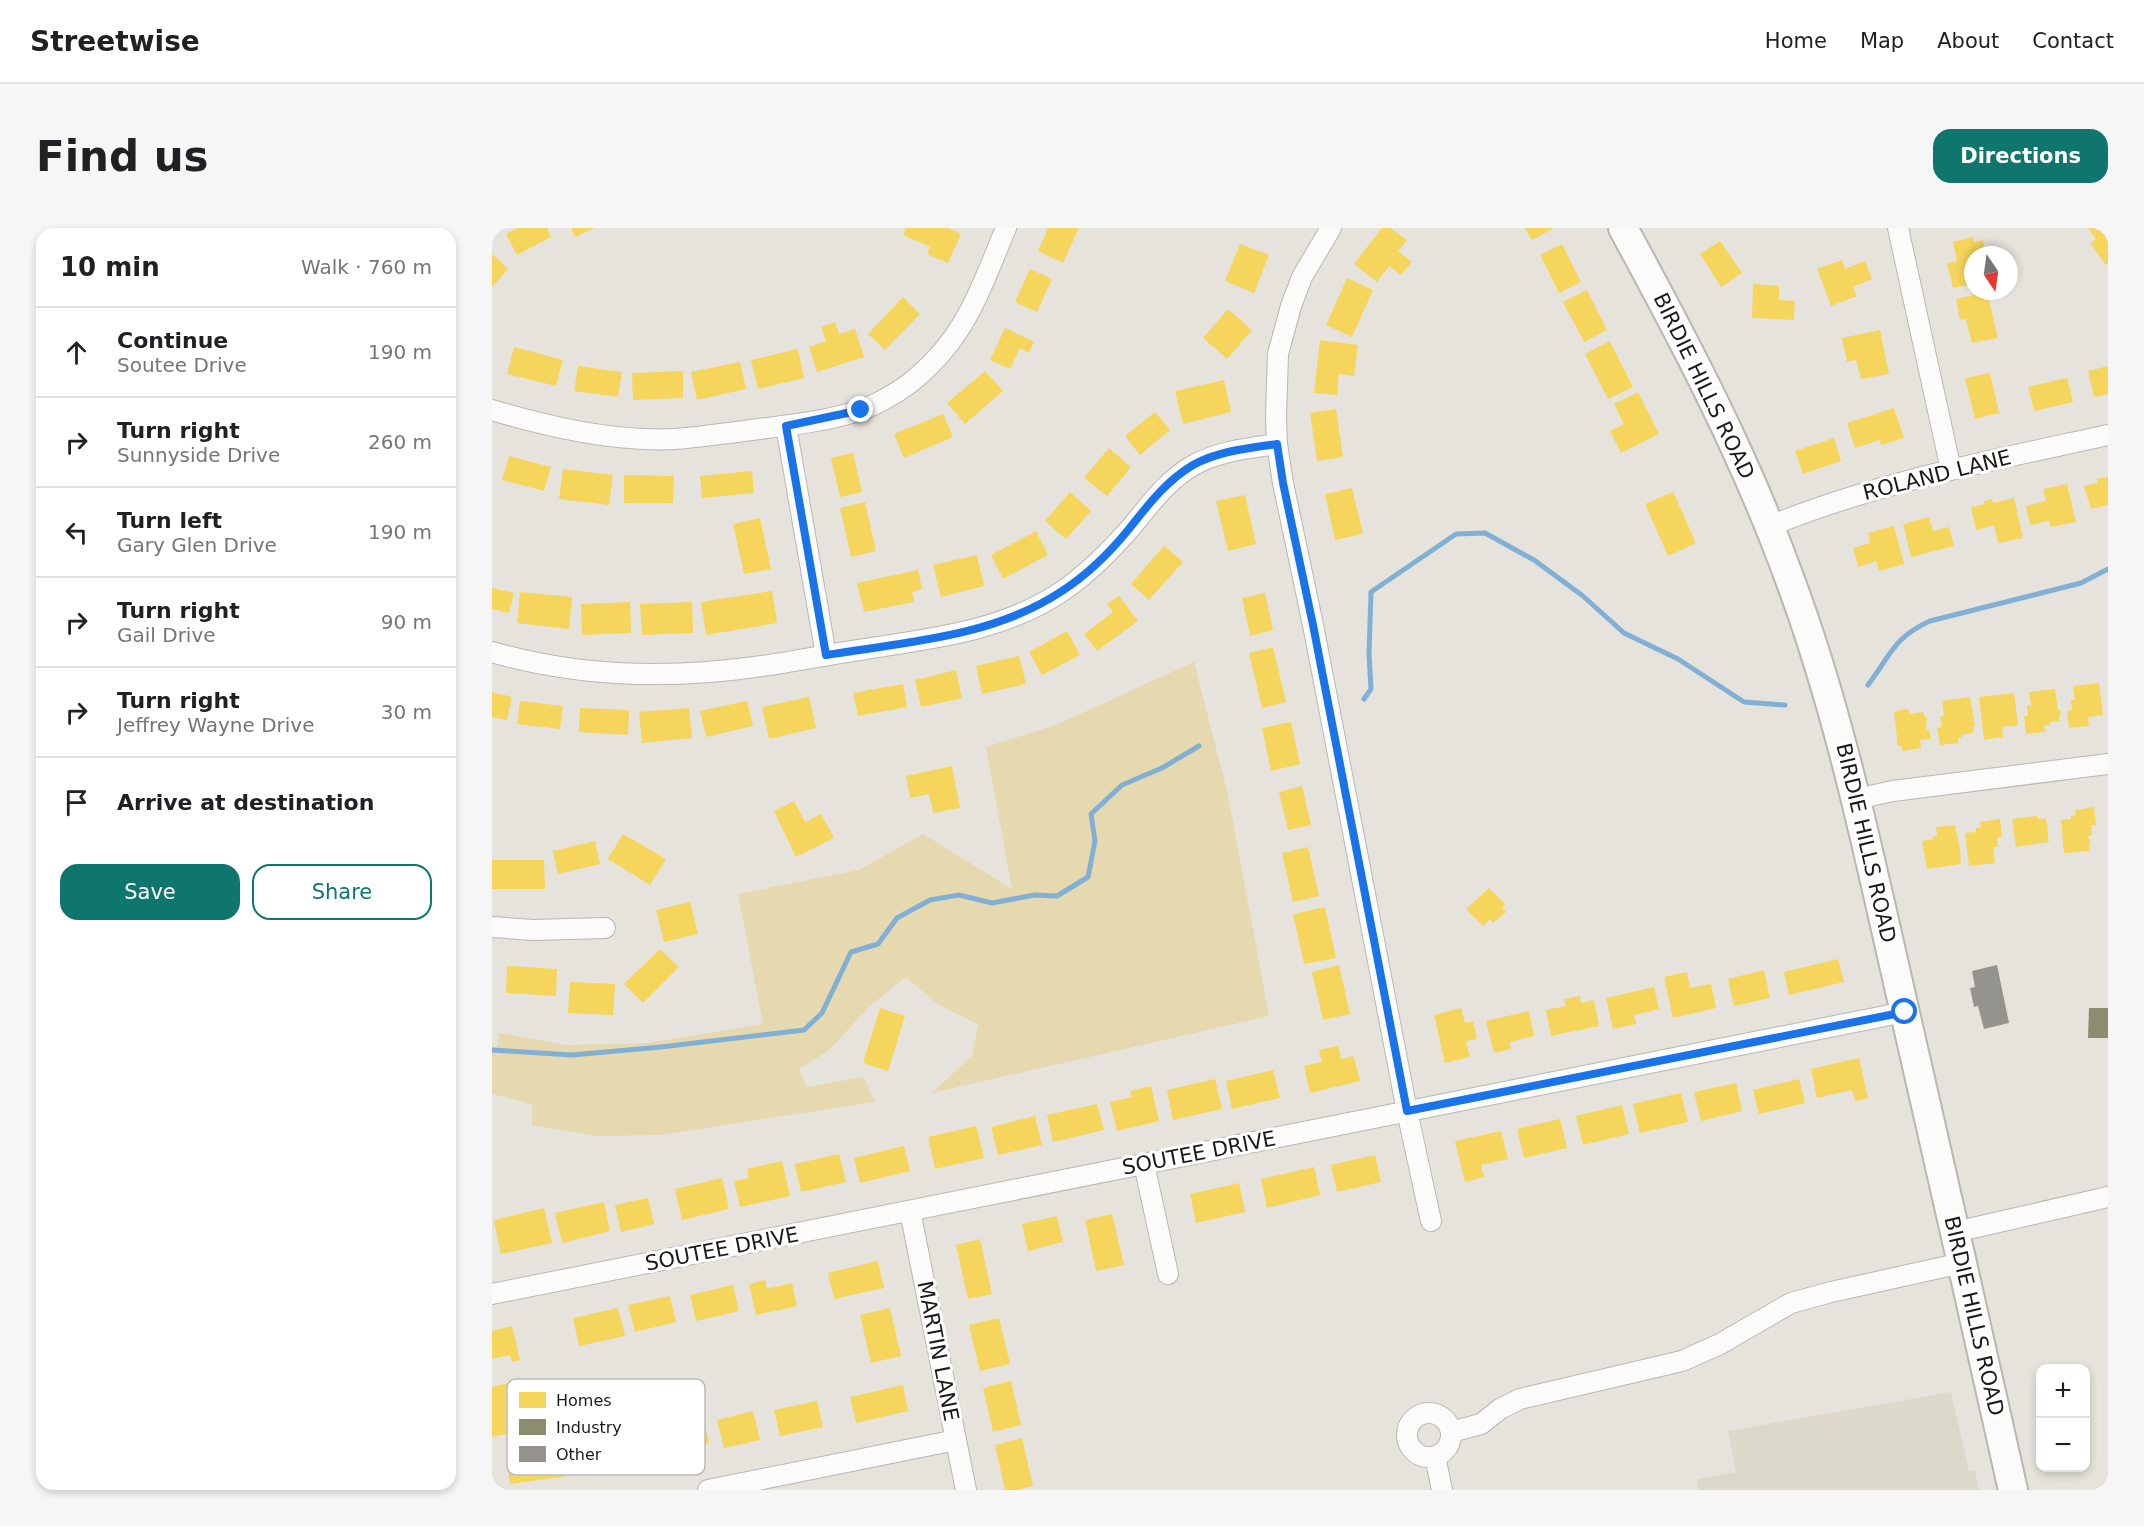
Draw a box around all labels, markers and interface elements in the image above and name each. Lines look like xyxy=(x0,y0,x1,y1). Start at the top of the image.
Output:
text: Streetwise xyxy=(30,25,200,58)
text: Home xyxy=(1765,29,1827,53)
text: Map xyxy=(1860,29,1904,53)
text: About xyxy=(1937,29,1999,53)
text: Contact xyxy=(2032,29,2114,53)
button: Directions xyxy=(1933,129,2108,183)
text: Find us xyxy=(36,132,209,181)
north arrow xyxy=(1964,246,2018,300)
text: 10 min xyxy=(60,252,160,282)
text: Walk · 760 m xyxy=(301,255,432,279)
street label: BIRDIE HILLS ROAD xyxy=(1648,289,1760,483)
text: Continue xyxy=(117,328,228,353)
icon: ahead xyxy=(60,336,93,369)
text: 190 m xyxy=(368,340,432,364)
text: Soutee Drive xyxy=(117,353,247,377)
route end xyxy=(847,396,873,422)
text: Turn right xyxy=(117,418,240,443)
icon: right xyxy=(60,426,93,459)
text: 260 m xyxy=(368,430,432,454)
text: Sunnyside Drive xyxy=(117,443,280,467)
street label: ROLAND LANE xyxy=(1860,445,2014,505)
text: Turn left xyxy=(117,508,222,533)
icon: left xyxy=(60,516,93,549)
text: 190 m xyxy=(368,520,432,544)
text: Gary Glen Drive xyxy=(117,533,277,557)
text: Turn right xyxy=(117,598,240,623)
icon: right xyxy=(60,606,93,639)
text: 90 m xyxy=(381,610,432,634)
text: Gail Drive xyxy=(117,623,216,647)
text: Turn right xyxy=(117,688,240,713)
icon: right xyxy=(60,696,93,729)
text: 30 m xyxy=(381,700,432,724)
text: Jeffrey Wayne Drive xyxy=(117,713,315,737)
street label: BIRDIE HILLS ROAD xyxy=(1831,741,1901,945)
icon: arrive xyxy=(60,786,93,819)
text: Arrive at destination xyxy=(117,790,374,815)
button: Save xyxy=(60,864,240,920)
button: Share xyxy=(252,864,432,920)
route start xyxy=(1891,998,1917,1024)
street label: SOUTEE DRIVE xyxy=(1120,1126,1278,1180)
street label: BIRDIE HILLS ROAD xyxy=(1939,1214,2009,1418)
street label: SOUTEE DRIVE xyxy=(643,1222,801,1276)
street label: MARTIN LANE xyxy=(913,1279,963,1423)
map controls xyxy=(2036,1364,2090,1472)
button: + xyxy=(2036,1364,2090,1418)
legend xyxy=(507,1379,705,1475)
text: Homes xyxy=(556,1391,612,1410)
text: Industry xyxy=(556,1418,622,1437)
button: − xyxy=(2036,1418,2090,1472)
text: Other xyxy=(556,1445,602,1464)

